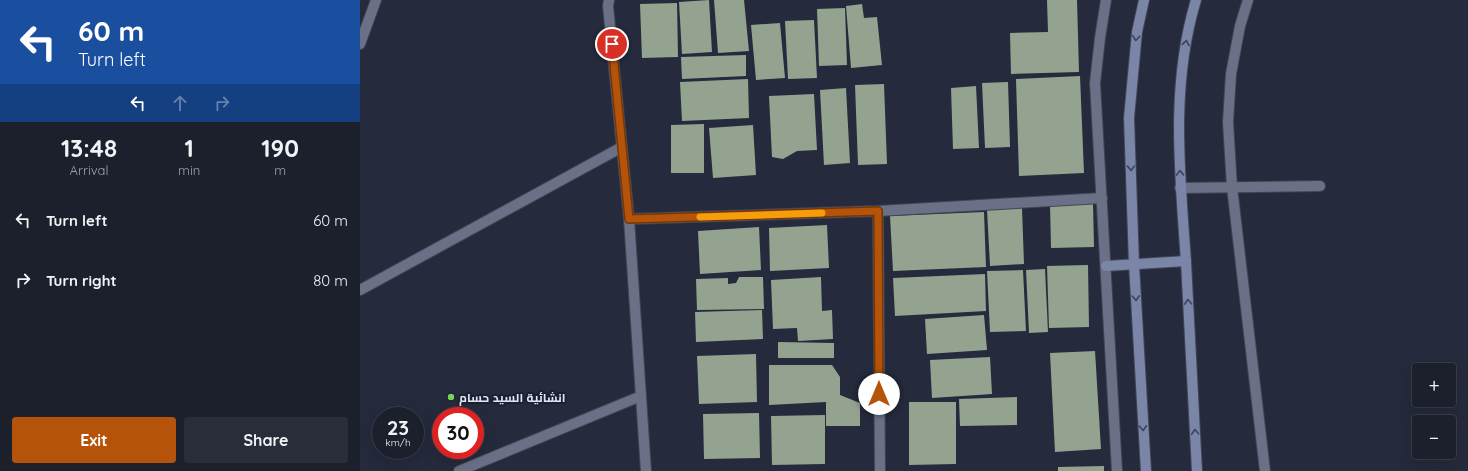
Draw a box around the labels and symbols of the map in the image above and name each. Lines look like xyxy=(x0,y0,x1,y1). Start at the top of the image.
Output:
pin xyxy=(595,27,629,61)
one-way arrow xyxy=(1132,35,1141,41)
one-way arrow xyxy=(1181,40,1190,46)
one-way arrow xyxy=(1127,165,1135,171)
one-way arrow xyxy=(1175,170,1184,176)
one-way arrow xyxy=(1132,295,1140,301)
one-way arrow xyxy=(1183,299,1192,305)
position arrow xyxy=(858,373,900,415)
place label: انشائية السيد حسام xyxy=(459,390,566,406)
marker: انشائية السيد حسام xyxy=(446,392,456,402)
speed limit sign: 30 xyxy=(432,407,484,459)
one-way arrow xyxy=(1139,425,1148,431)
one-way arrow xyxy=(1190,429,1199,435)

